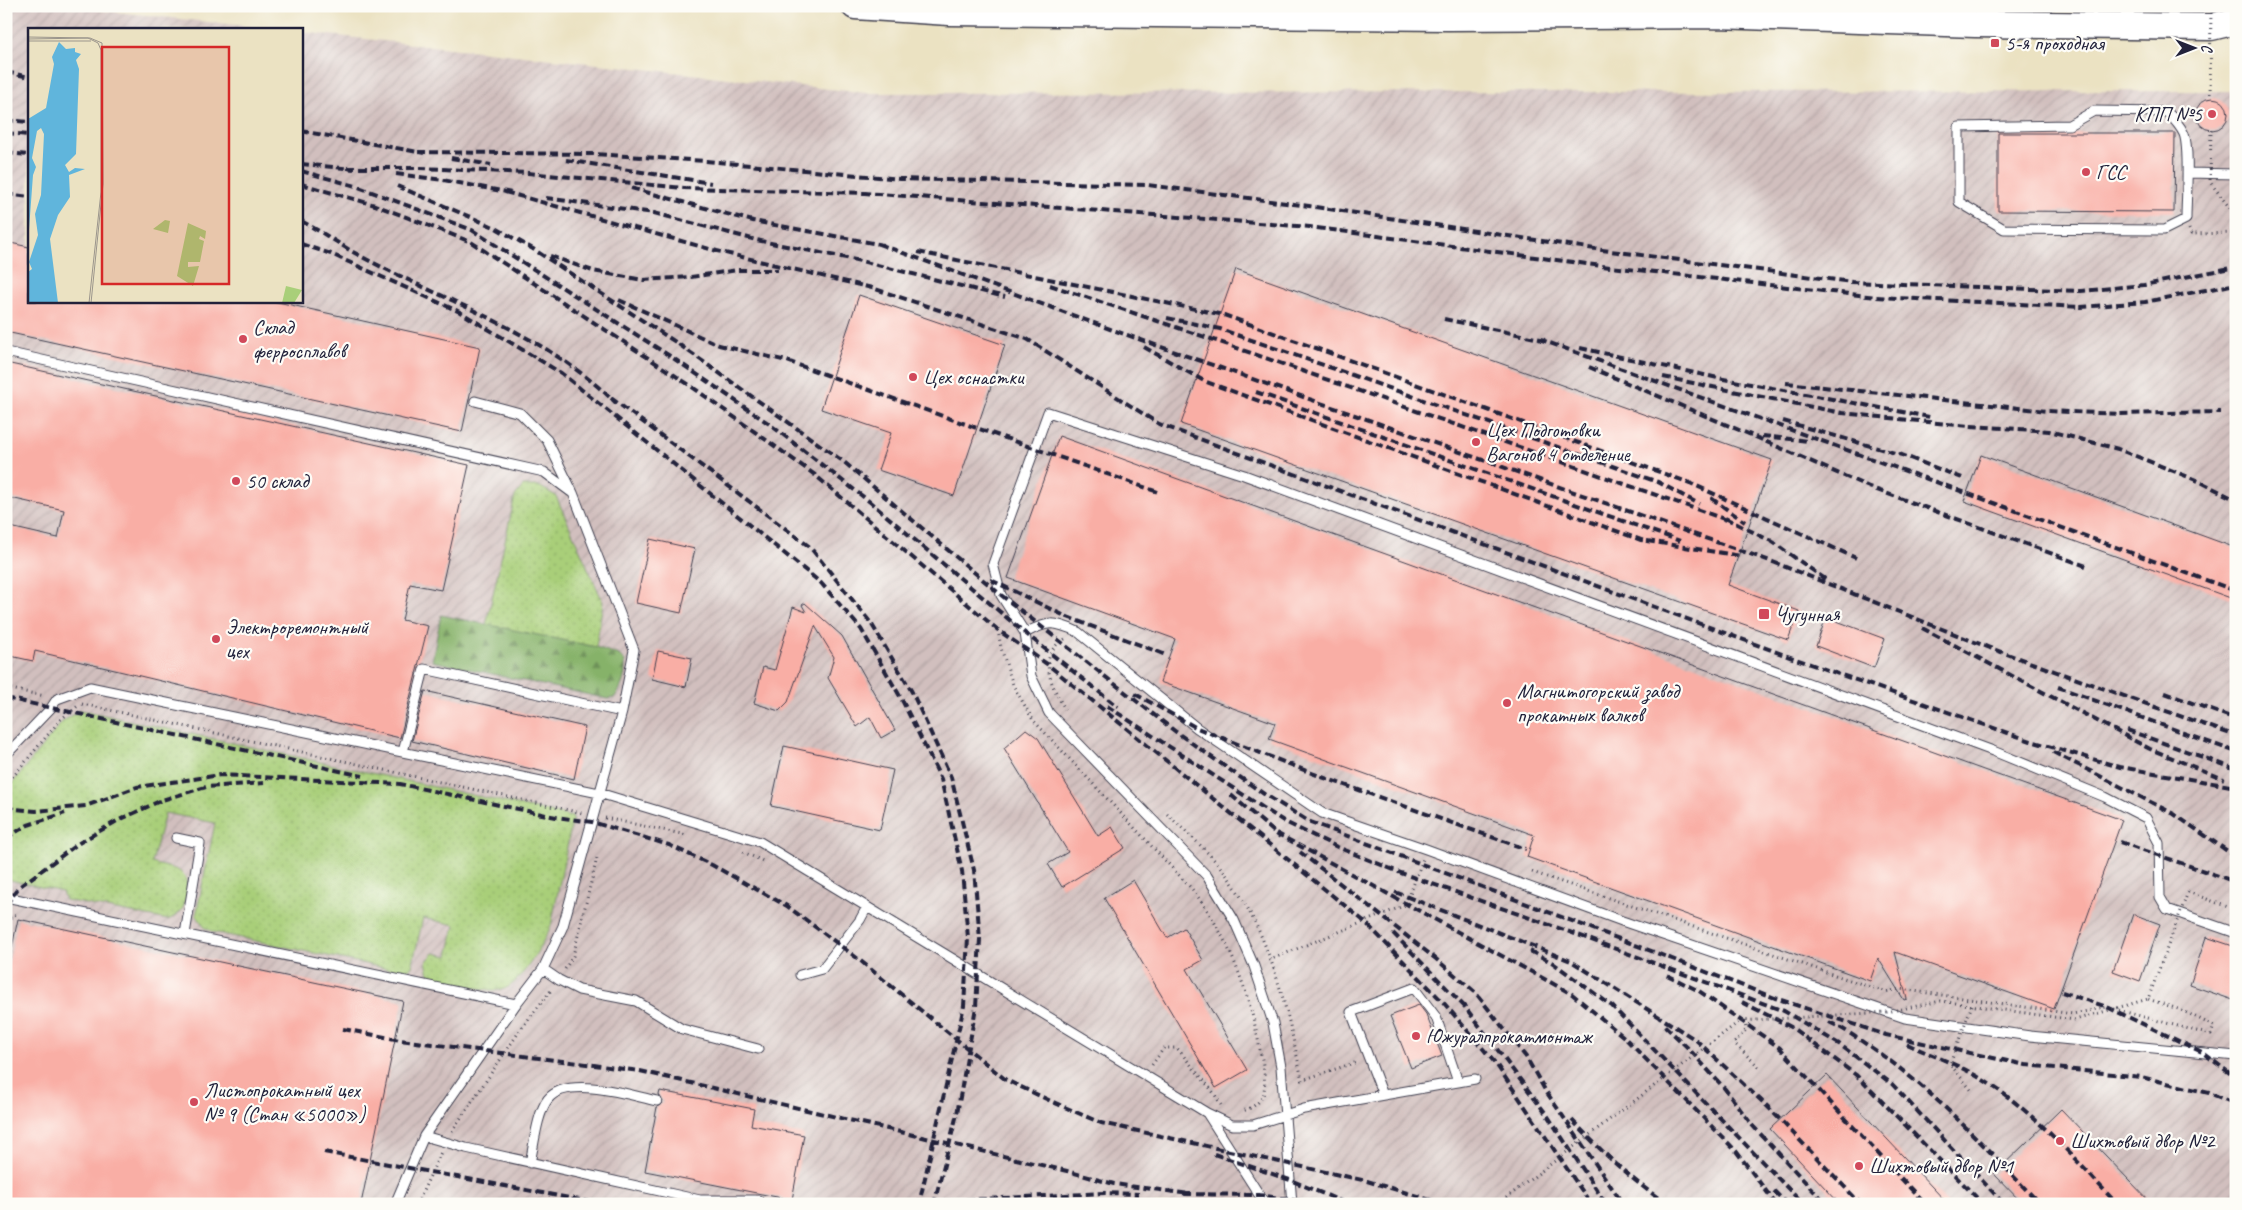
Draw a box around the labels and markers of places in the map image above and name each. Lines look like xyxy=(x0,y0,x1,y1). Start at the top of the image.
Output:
place label: 5-я проходная xyxy=(2005,30,2105,56)
marker: 5-я проходная xyxy=(1989,37,2001,49)
place label: КПП №5 xyxy=(2134,101,2204,127)
marker: КПП №5 xyxy=(2206,108,2218,120)
place label: ГСС xyxy=(2096,159,2129,185)
marker: ГСС xyxy=(2080,166,2092,178)
place label: Склад ферросплавов xyxy=(253,314,349,364)
marker: Склад ферросплавов xyxy=(237,333,249,345)
place label: Цех оснастки xyxy=(923,364,1025,390)
marker: Цех оснастки xyxy=(907,371,919,383)
place label: Цех Подготовки Вагонов 4 отделение xyxy=(1486,417,1631,467)
marker: Цех Подготовки Вагонов 4 отделение xyxy=(1470,436,1482,448)
place label: 50 склад xyxy=(246,468,311,494)
marker: 50 склад xyxy=(230,475,242,487)
place label: Чугунная xyxy=(1775,601,1841,627)
marker: Чугунная xyxy=(1757,607,1771,621)
place label: Электроремонтный цех xyxy=(226,614,370,664)
marker: Электроремонтный цех xyxy=(210,633,222,645)
place label: Магнитогорский завод прокатных валков xyxy=(1517,678,1681,728)
marker: Магнитогорский завод прокатных валков xyxy=(1501,697,1513,709)
place label: Южуралпрокатмонтаж xyxy=(1426,1023,1594,1049)
marker: Южуралпрокатмонтаж xyxy=(1410,1030,1422,1042)
place label: Листопрокатный цех № 9 (Стан «5000») xyxy=(204,1077,366,1127)
marker: Листопрокатный цех № 9 (Стан «5000») xyxy=(188,1096,200,1108)
place label: Шихтовый двор №2 xyxy=(2070,1128,2216,1154)
marker: Шихтовый двор №2 xyxy=(2054,1135,2066,1147)
place label: Шихтовый двор №1 xyxy=(1869,1153,2015,1179)
marker: Шихтовый двор №1 xyxy=(1853,1160,1865,1172)

